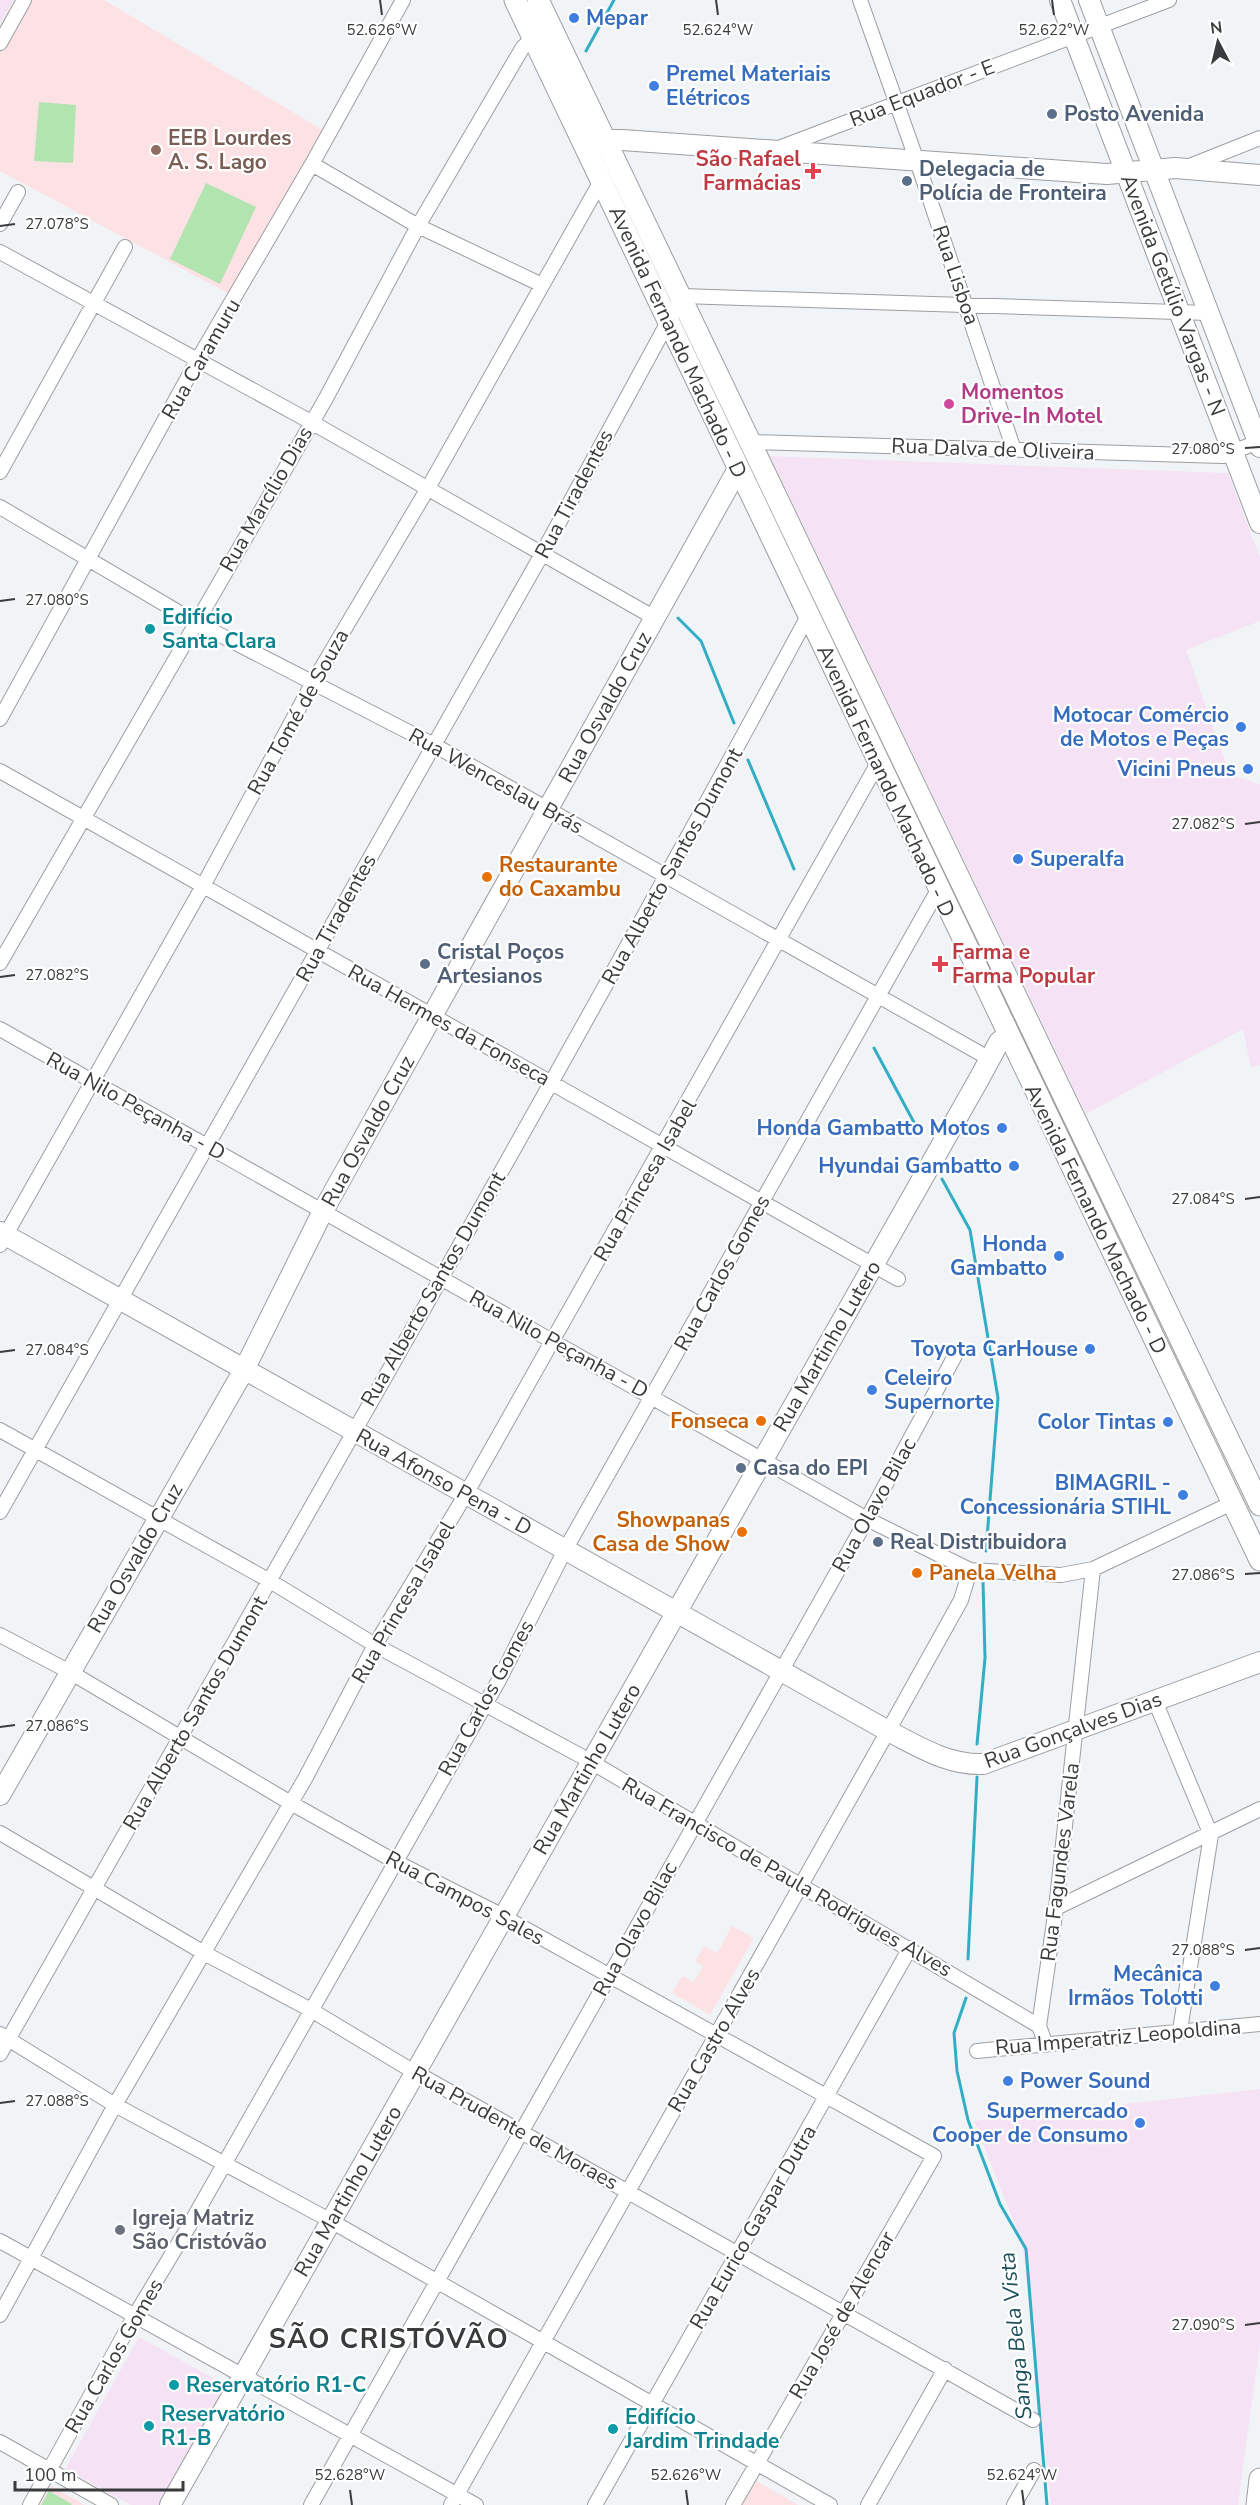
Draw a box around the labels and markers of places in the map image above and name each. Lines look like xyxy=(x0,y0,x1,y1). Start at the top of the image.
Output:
place label: Mepar xyxy=(586,4,649,32)
marker: Mepar xyxy=(567,11,581,25)
place label: Premel Materiais Elétricos xyxy=(666,60,831,112)
marker: Premel Materiais Elétricos xyxy=(647,79,661,93)
place label: Posto Avenida xyxy=(1064,100,1204,128)
marker: Posto Avenida xyxy=(1045,107,1059,121)
place label: EEB Lourdes A. S. Lago xyxy=(168,124,291,176)
marker: EEB Lourdes A. S. Lago xyxy=(149,143,163,157)
place label: São Rafael Farmácias xyxy=(696,145,801,197)
place label: Delegacia de Polícia de Fronteira xyxy=(919,155,1107,207)
marker: São Rafael Farmácias xyxy=(806,164,820,178)
marker: Delegacia de Polícia de Fronteira xyxy=(900,174,914,188)
place label: Momentos Drive-In Motel xyxy=(961,378,1103,430)
marker: Momentos Drive-In Motel xyxy=(942,397,956,411)
place label: Edifício Santa Clara xyxy=(162,603,276,655)
marker: Edifício Santa Clara xyxy=(143,622,157,636)
place label: Motocar Comércio de Motos e Peças xyxy=(1053,701,1229,753)
marker: Motocar Comércio de Motos e Peças xyxy=(1234,720,1248,734)
place label: Vicini Pneus xyxy=(1117,755,1236,783)
marker: Vicini Pneus xyxy=(1241,762,1255,776)
place label: Superalfa xyxy=(1030,845,1125,873)
place label: Restaurante do Caxambu xyxy=(499,851,621,903)
marker: Superalfa xyxy=(1011,852,1025,866)
marker: Restaurante do Caxambu xyxy=(480,870,494,884)
place label: Cristal Poços Artesianos xyxy=(437,938,564,990)
place label: Farma e Farma Popular xyxy=(952,938,1096,990)
marker: Cristal Poços Artesianos xyxy=(418,957,432,971)
marker: Farma e Farma Popular xyxy=(933,957,947,971)
place label: Honda Gambatto Motos xyxy=(756,1114,990,1142)
marker: Honda Gambatto Motos xyxy=(995,1121,1009,1135)
place label: Hyundai Gambatto xyxy=(818,1152,1002,1180)
marker: Hyundai Gambatto xyxy=(1007,1159,1021,1173)
place label: Honda Gambatto xyxy=(950,1230,1047,1282)
marker: Honda Gambatto xyxy=(1052,1249,1066,1263)
place label: Toyota CarHouse xyxy=(911,1335,1078,1363)
marker: Toyota CarHouse xyxy=(1083,1342,1097,1356)
place label: Celeiro Supernorte xyxy=(884,1364,994,1416)
marker: Celeiro Supernorte xyxy=(865,1383,879,1397)
place label: Fonseca xyxy=(670,1407,749,1435)
place label: Color Tintas xyxy=(1037,1408,1156,1436)
marker: Fonseca xyxy=(754,1414,768,1428)
marker: Color Tintas xyxy=(1161,1415,1175,1429)
place label: Casa do EPI xyxy=(753,1454,868,1482)
marker: Casa do EPI xyxy=(734,1461,748,1475)
place label: BIMAGRIL - Concessionária STIHL xyxy=(960,1469,1171,1521)
marker: BIMAGRIL - Concessionária STIHL xyxy=(1176,1488,1190,1502)
place label: Showpanas Casa de Show xyxy=(592,1506,730,1558)
marker: Showpanas Casa de Show xyxy=(735,1525,749,1539)
place label: Real Distribuidora xyxy=(890,1528,1067,1556)
marker: Real Distribuidora xyxy=(871,1535,885,1549)
place label: Panela Velha xyxy=(929,1559,1057,1587)
marker: Panela Velha xyxy=(910,1566,924,1580)
place label: Mecânica Irmãos Tolotti xyxy=(1068,1960,1203,2012)
marker: Mecânica Irmãos Tolotti xyxy=(1208,1979,1222,1993)
place label: Power Sound xyxy=(1020,2067,1150,2095)
marker: Power Sound xyxy=(1001,2074,1015,2088)
place label: Supermercado Cooper de Consumo xyxy=(932,2097,1128,2149)
marker: Supermercado Cooper de Consumo xyxy=(1133,2116,1147,2130)
place label: Igreja Matriz São Cristóvão xyxy=(132,2204,267,2256)
marker: Igreja Matriz São Cristóvão xyxy=(113,2223,127,2237)
place label: Reservatório R1-C xyxy=(186,2371,366,2399)
marker: Reservatório R1-C xyxy=(167,2378,181,2392)
place label: Reservatório R1-B xyxy=(161,2400,285,2452)
place label: Edifício Jardim Trindade xyxy=(624,2403,779,2455)
marker: Reservatório R1-B xyxy=(142,2419,156,2433)
marker: Edifício Jardim Trindade xyxy=(606,2422,620,2436)

